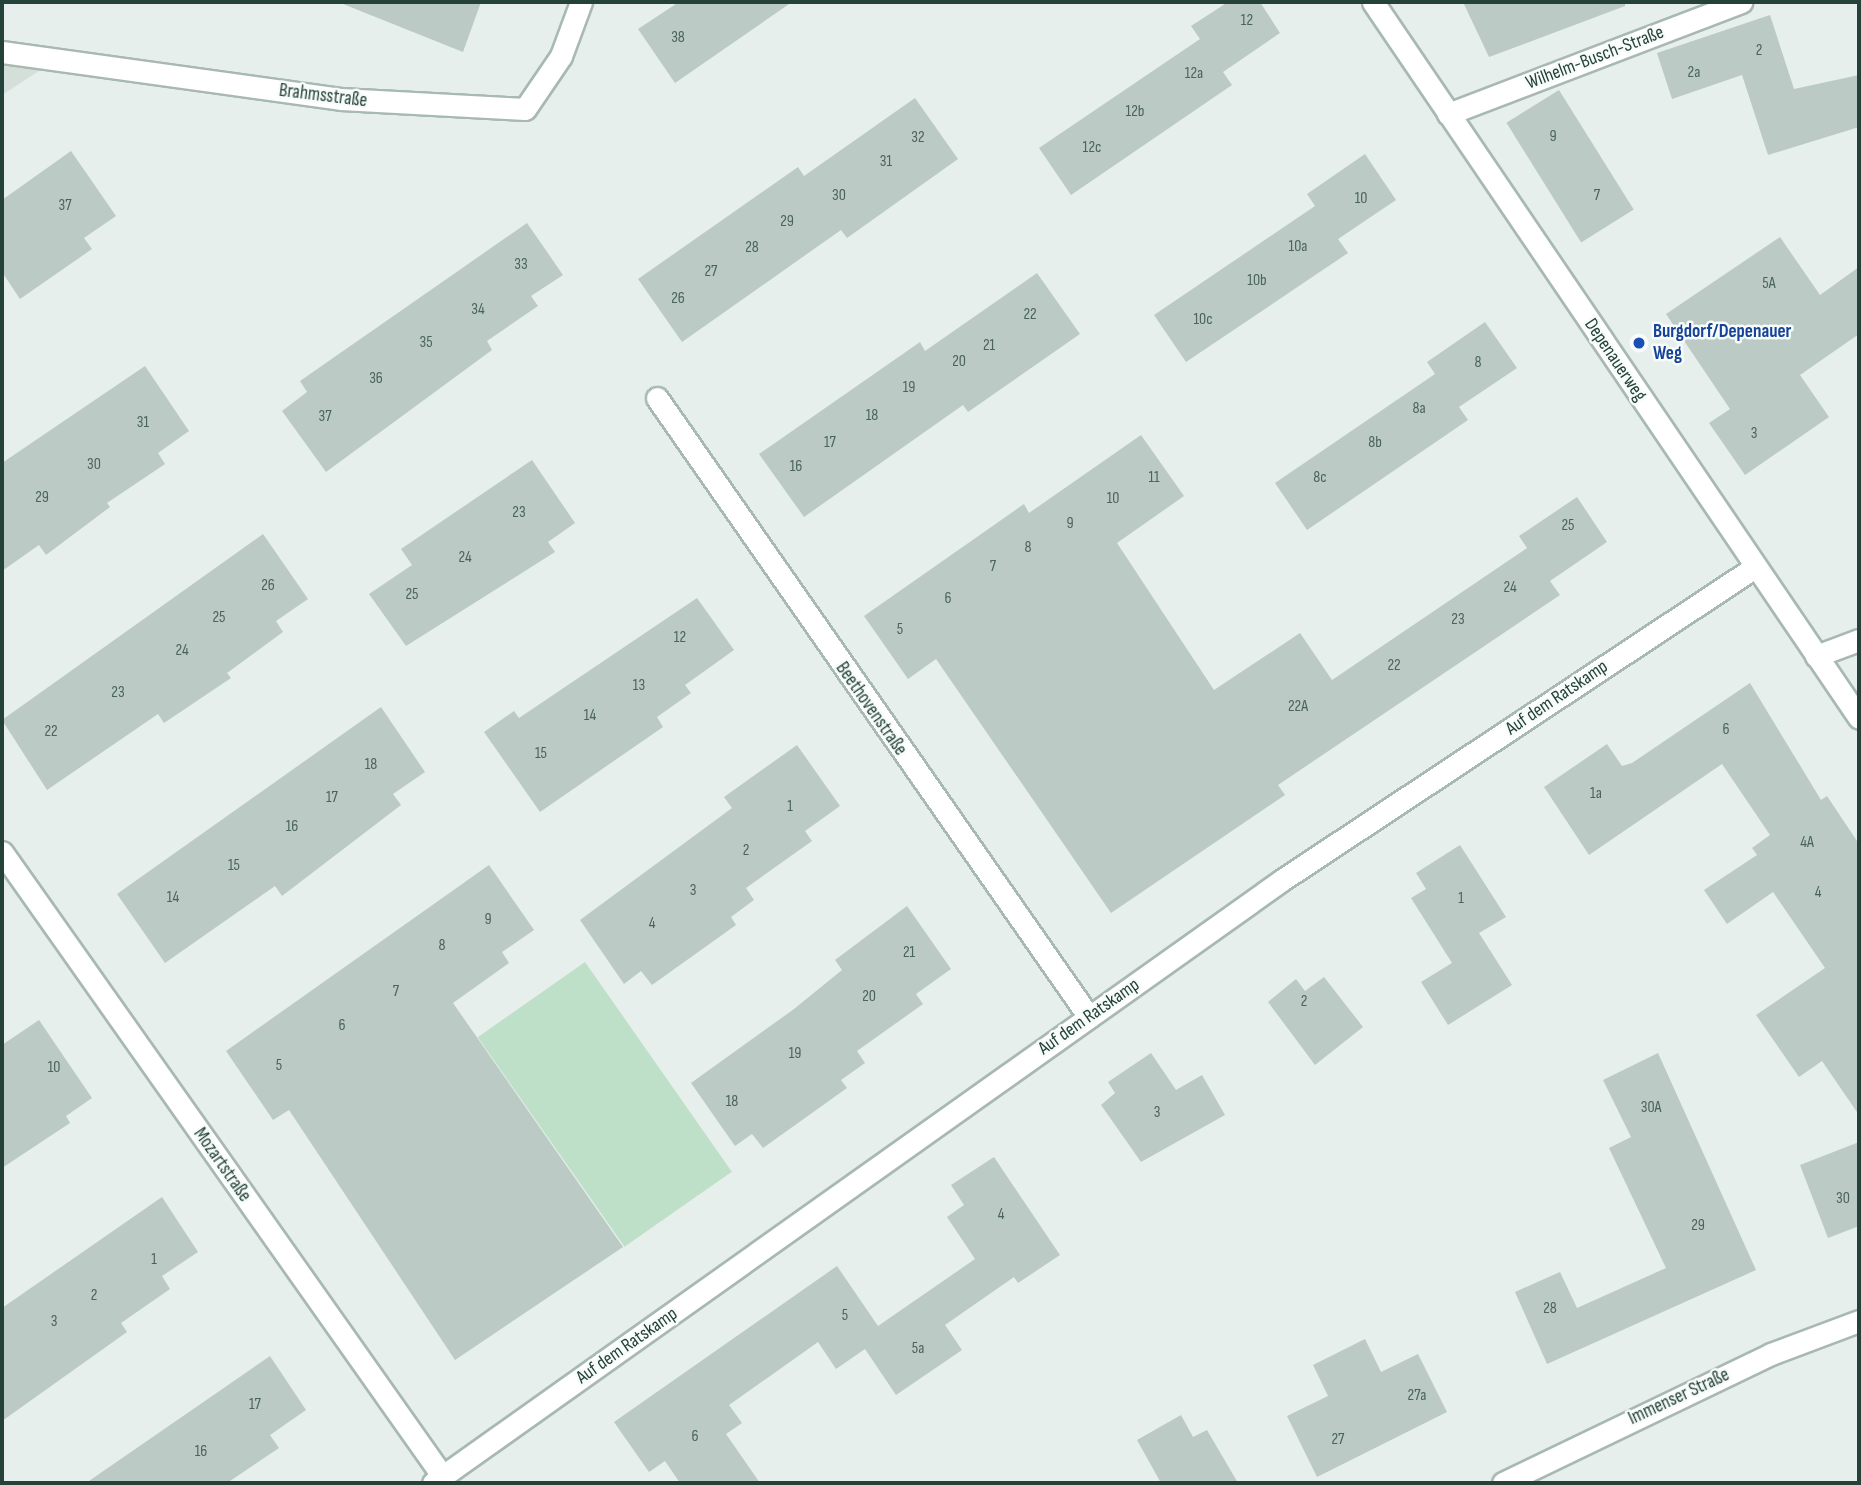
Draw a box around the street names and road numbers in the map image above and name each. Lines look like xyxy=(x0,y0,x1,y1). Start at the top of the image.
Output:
street label: Wilhelm-Busch-Straße xyxy=(1523,21,1667,95)
street label: Brahmsstraße xyxy=(278,79,368,113)
street label: Depenauerweg xyxy=(1579,314,1651,406)
street label: Auf dem Ratskamp xyxy=(1502,655,1612,741)
street label: Beethovenstraße xyxy=(830,658,912,760)
street label: Auf dem Ratskamp xyxy=(1034,974,1144,1060)
street label: Mozartstraße xyxy=(188,1124,256,1206)
street label: Auf dem Ratskamp xyxy=(572,1303,682,1389)
street label: Immenser Straße xyxy=(1625,1364,1733,1430)

